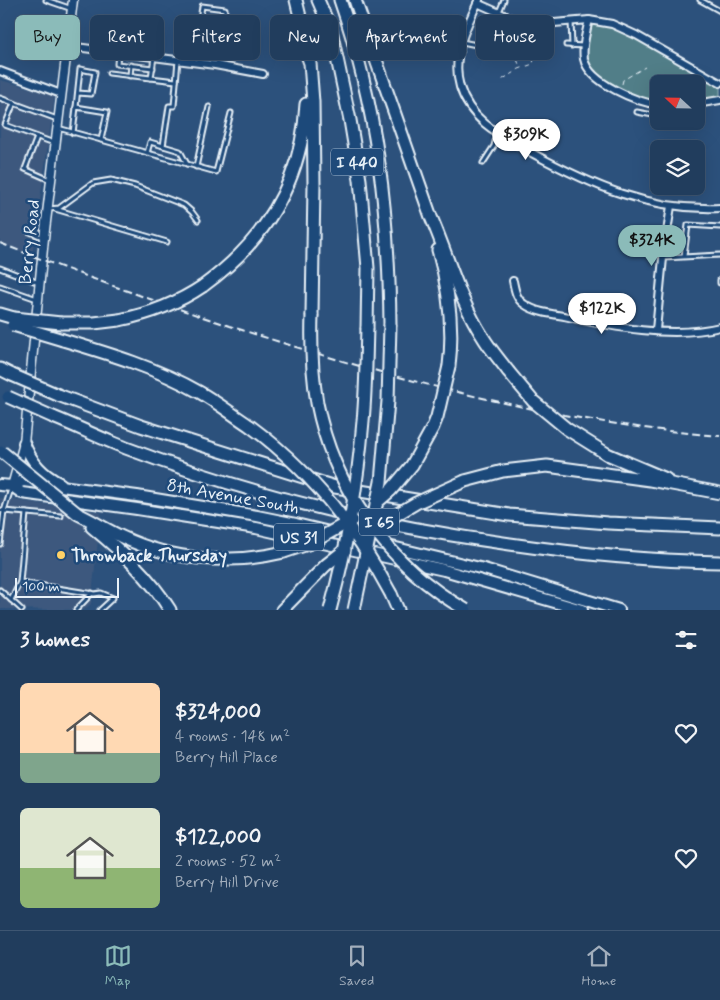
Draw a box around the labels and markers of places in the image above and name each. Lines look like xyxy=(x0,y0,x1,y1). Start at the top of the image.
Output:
pin: $309K xyxy=(491,119,561,161)
pin: $324K xyxy=(617,224,687,267)
pin: $122K xyxy=(567,292,637,335)
place label: Throwback Thursday xyxy=(71,544,227,568)
marker: Throwback Thursday xyxy=(55,549,67,561)

